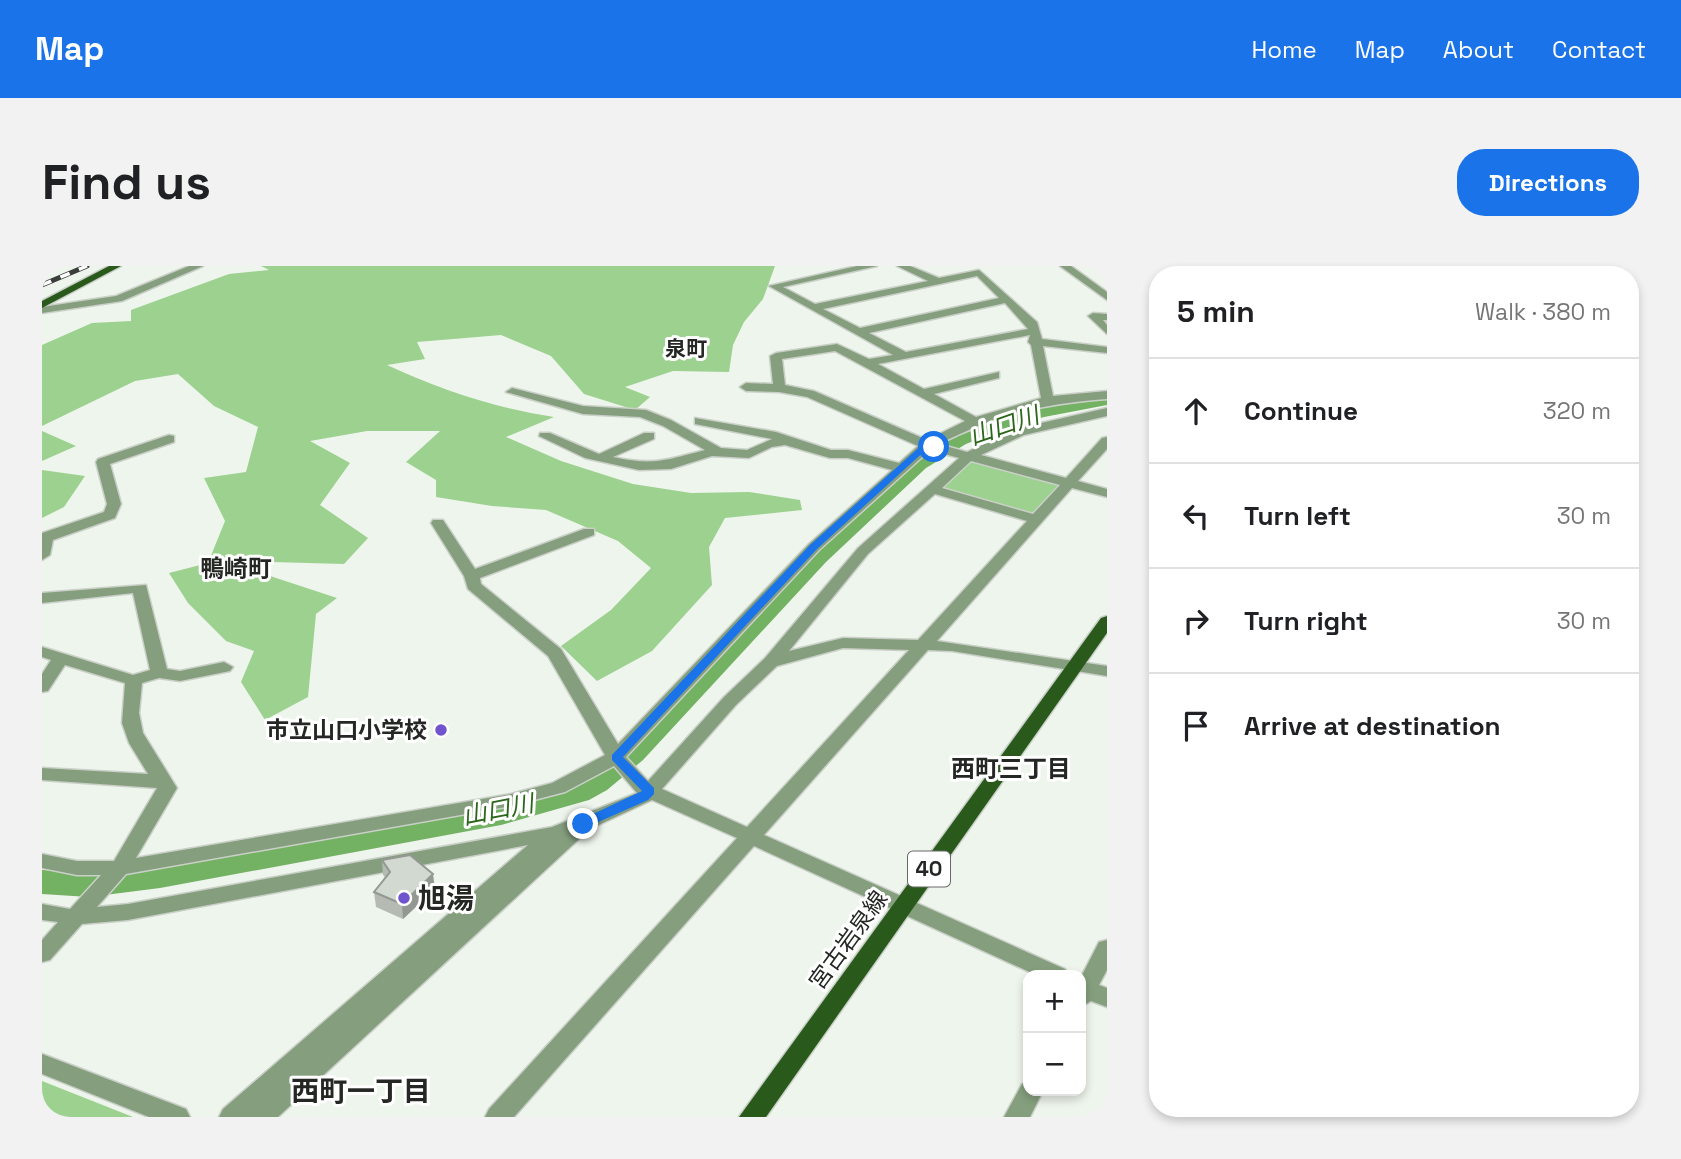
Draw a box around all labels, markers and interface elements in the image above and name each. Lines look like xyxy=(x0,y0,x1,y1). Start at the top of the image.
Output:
text: Map xyxy=(35,28,104,70)
text: Home xyxy=(1251,34,1317,65)
text: Map xyxy=(1355,34,1405,65)
text: About xyxy=(1443,34,1514,65)
text: Contact xyxy=(1552,34,1646,65)
button: Directions xyxy=(1457,149,1639,216)
text: Find us xyxy=(42,151,211,213)
text: 5 min xyxy=(1177,292,1255,331)
text: Walk · 380 m xyxy=(1475,297,1611,327)
district label: 泉町 xyxy=(665,335,707,362)
icon: ahead xyxy=(1177,392,1215,430)
text: Continue xyxy=(1244,394,1358,428)
text: 320 m xyxy=(1543,396,1611,426)
water label: 山口川 xyxy=(965,398,1046,452)
route start xyxy=(918,431,949,462)
icon: left xyxy=(1177,497,1215,535)
text: Turn left xyxy=(1244,499,1351,533)
text: 30 m xyxy=(1557,501,1611,531)
district label: 鴨崎町 xyxy=(200,553,272,584)
icon: right xyxy=(1177,602,1215,640)
text: Turn right xyxy=(1244,604,1368,638)
text: 30 m xyxy=(1557,606,1611,636)
icon: arrive xyxy=(1177,707,1215,745)
text: Arrive at destination xyxy=(1244,709,1501,743)
place label: 市立山口小学校 xyxy=(266,715,427,745)
marker: 市立山口小学校 xyxy=(433,722,449,738)
district label: 西町三丁目 xyxy=(951,753,1071,784)
water label: 山口川 xyxy=(460,787,539,832)
route end xyxy=(567,808,598,839)
road number: 40 xyxy=(908,852,950,886)
place label: 旭湯 xyxy=(418,880,474,916)
street label: 宮古岩泉線 xyxy=(802,885,894,995)
marker: 旭湯 xyxy=(396,890,412,906)
map controls xyxy=(1023,970,1086,1096)
button: + xyxy=(1023,970,1086,1033)
button: − xyxy=(1023,1033,1086,1096)
district label: 西町一丁目 xyxy=(291,1073,431,1109)

